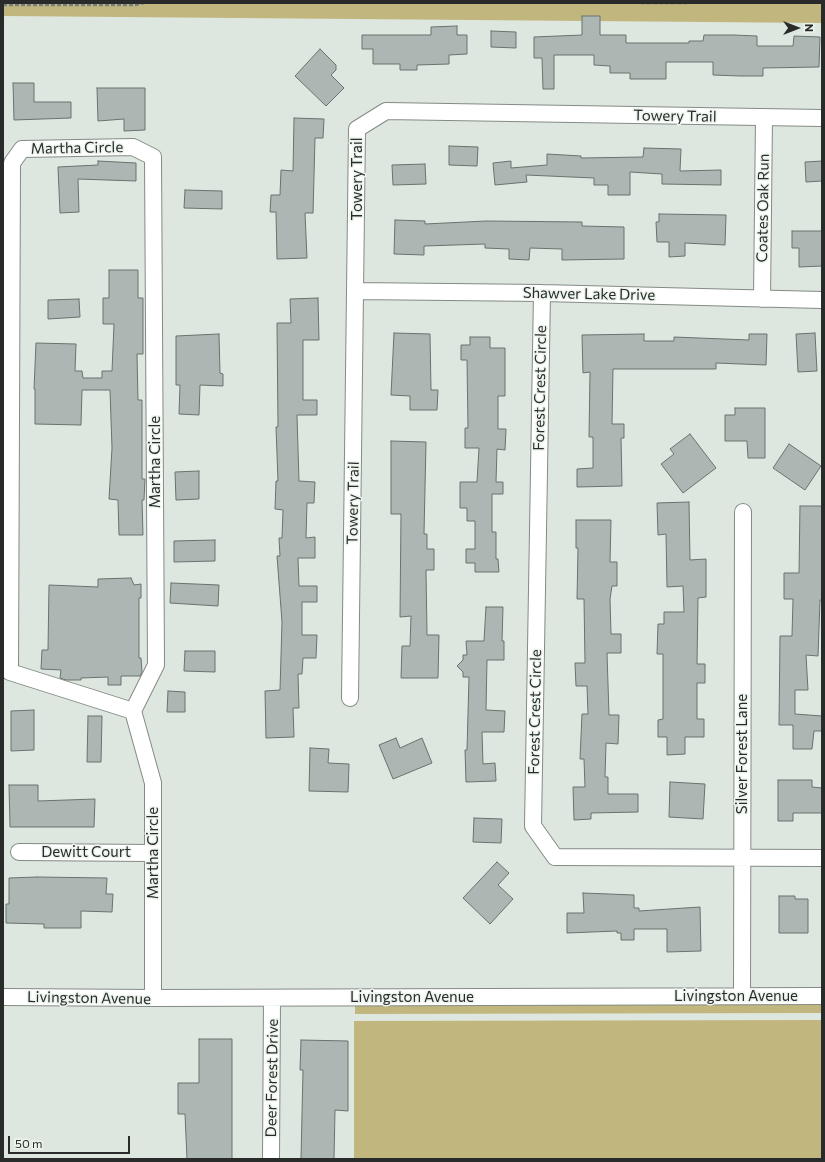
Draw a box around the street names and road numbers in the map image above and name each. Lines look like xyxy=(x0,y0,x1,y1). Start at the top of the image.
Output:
street label: Towery Trail xyxy=(633,106,717,126)
street label: Towery Trail xyxy=(348,137,366,221)
street label: Martha Circle xyxy=(31,138,123,158)
street label: Coates Oak Run xyxy=(753,153,773,263)
street label: Shawver Lake Drive xyxy=(523,284,655,304)
street label: Forest Crest Circle xyxy=(530,325,550,451)
street label: Martha Circle xyxy=(146,416,164,508)
street label: Towery Trail xyxy=(343,461,363,545)
street label: Forest Crest Circle xyxy=(525,649,545,775)
street label: Silver Forest Lane xyxy=(733,694,751,814)
street label: Martha Circle xyxy=(144,807,162,899)
street label: Dewitt Court xyxy=(41,843,131,861)
street label: Livingston Avenue xyxy=(674,987,798,1005)
street label: Livingston Avenue xyxy=(27,988,151,1008)
street label: Livingston Avenue xyxy=(350,988,474,1006)
street label: Deer Forest Drive xyxy=(262,1019,282,1137)

